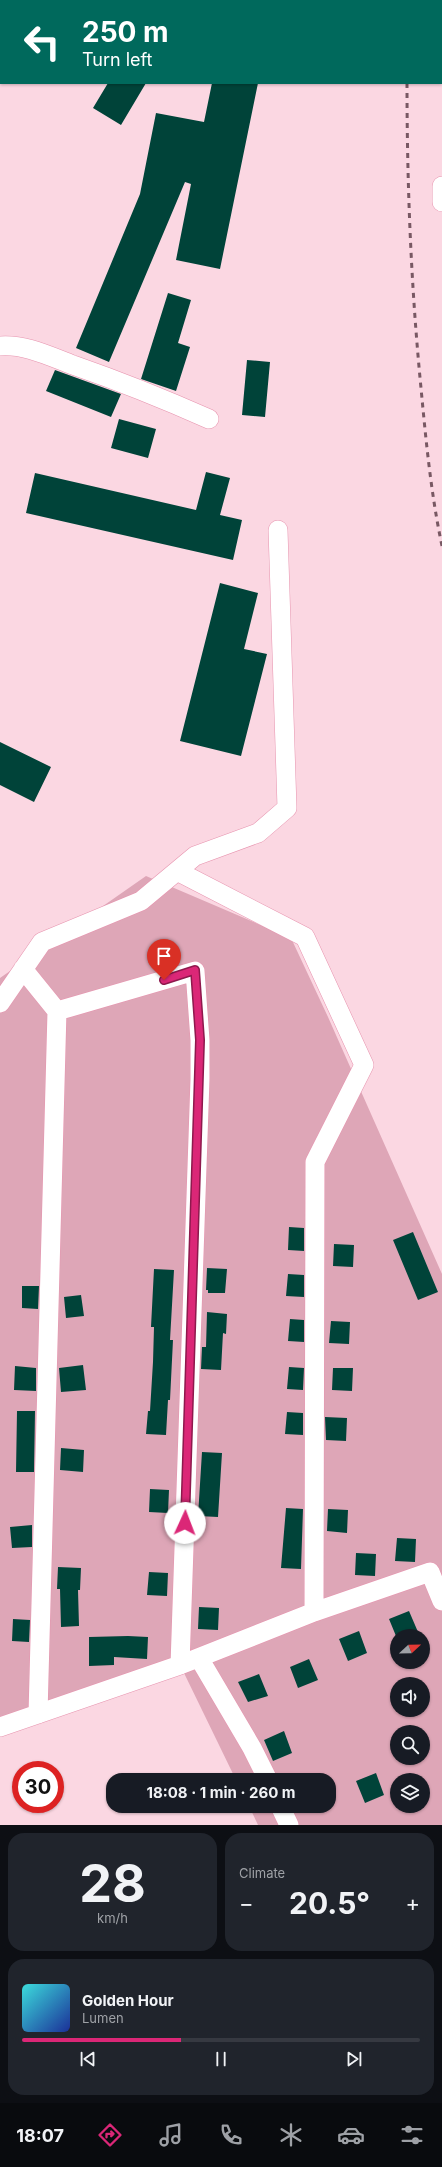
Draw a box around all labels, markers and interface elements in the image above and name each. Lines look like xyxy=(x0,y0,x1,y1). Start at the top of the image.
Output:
text: 250 m xyxy=(82,15,169,49)
icon: left xyxy=(16,16,68,68)
text: Turn left xyxy=(82,49,152,70)
pin xyxy=(147,939,181,980)
icon: arrive xyxy=(153,945,175,967)
position arrow xyxy=(164,1502,206,1544)
north arrow xyxy=(390,1629,430,1669)
map controls xyxy=(390,1629,430,1813)
button: sound xyxy=(390,1677,430,1717)
button: search xyxy=(390,1725,430,1765)
speed limit sign: 30 xyxy=(12,1761,64,1813)
button: layers xyxy=(390,1773,430,1813)
text: 18:08 · 1 min · 260 m xyxy=(146,1783,296,1802)
text: 28 xyxy=(79,1852,146,1915)
text: Climate xyxy=(239,1865,285,1881)
text: 20.5° xyxy=(289,1885,370,1921)
text: − xyxy=(239,1890,254,1916)
text: + xyxy=(405,1890,420,1916)
text: km/h xyxy=(97,1910,128,1926)
text: Golden Hour xyxy=(82,1991,174,2010)
text: Lumen xyxy=(82,2010,124,2026)
icon: previous xyxy=(77,2048,99,2070)
icon: pause xyxy=(210,2048,232,2070)
icon: next xyxy=(343,2048,365,2070)
icon: directions xyxy=(96,2121,124,2149)
icon: music xyxy=(157,2121,185,2149)
icon: phone xyxy=(217,2121,245,2149)
icon: climate xyxy=(277,2121,305,2149)
icon: car xyxy=(337,2121,365,2149)
icon: filters xyxy=(398,2121,426,2149)
text: 18:07 xyxy=(16,2125,64,2146)

